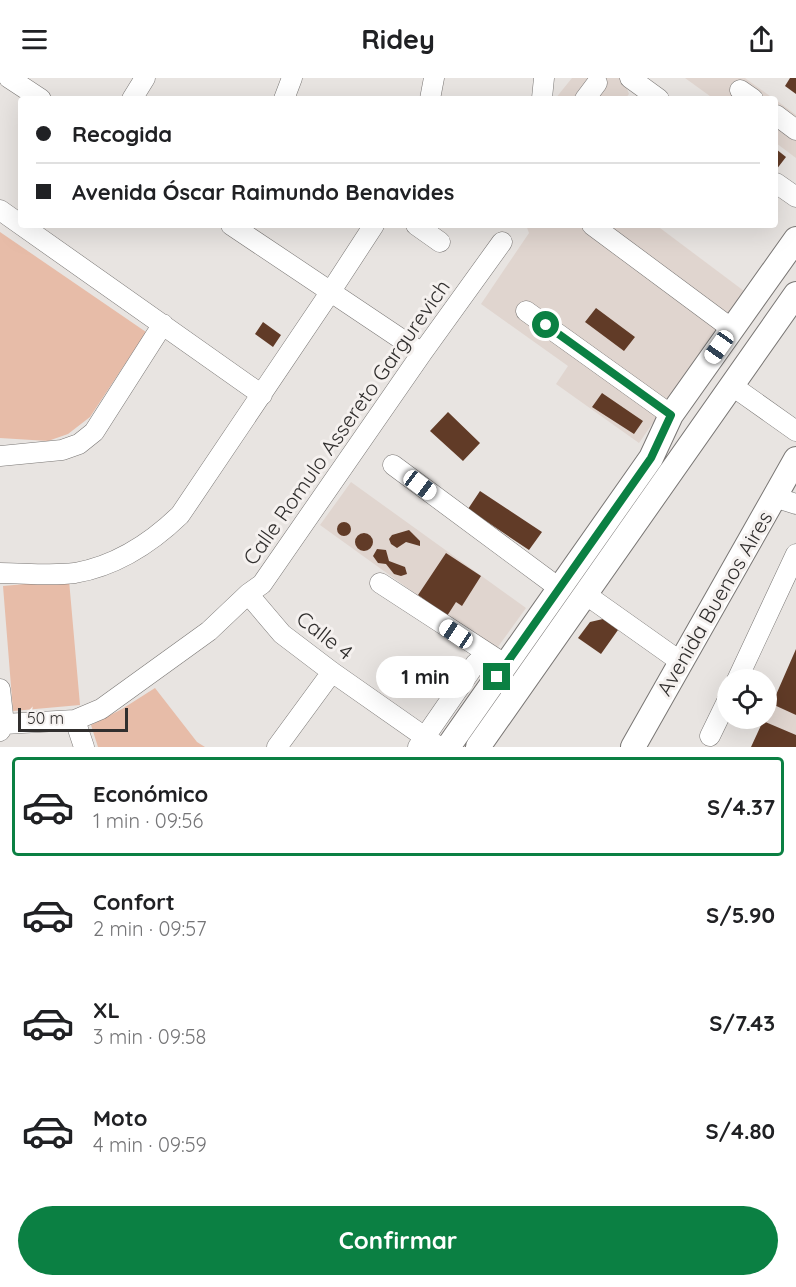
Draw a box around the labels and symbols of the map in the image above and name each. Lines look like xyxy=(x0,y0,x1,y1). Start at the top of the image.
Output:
street label: Calle Romulo Assereto Gargurevich xyxy=(237,274,455,570)
route start xyxy=(532,311,559,338)
car xyxy=(701,327,737,367)
car xyxy=(400,467,440,503)
street label: Avenida Buenos Aires xyxy=(650,506,778,700)
street label: Calle 4 xyxy=(292,605,358,665)
car xyxy=(436,616,476,652)
callout: 1 min xyxy=(377,656,476,698)
route end xyxy=(483,663,510,690)
scale bar xyxy=(18,705,128,732)

